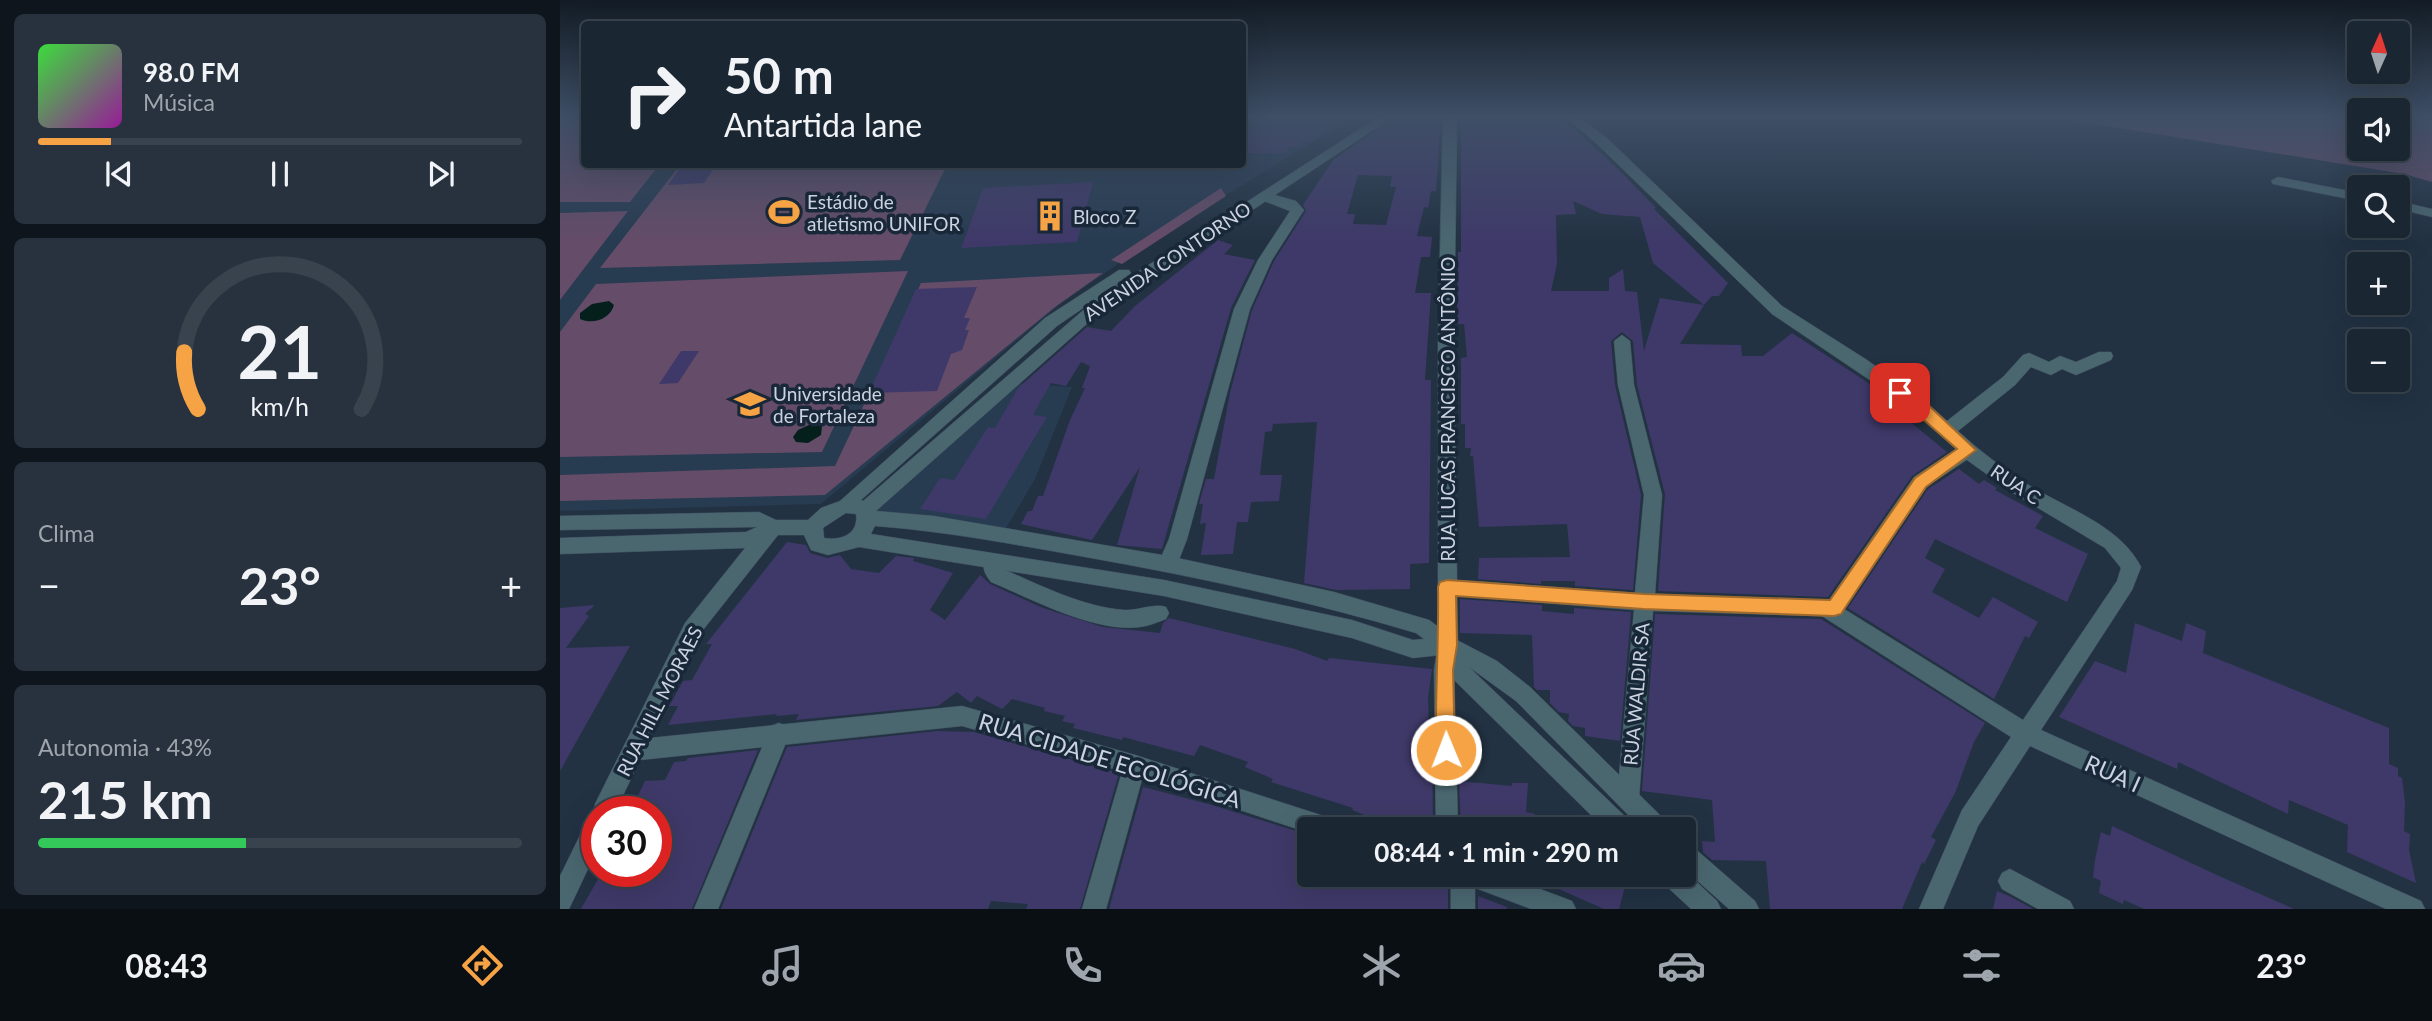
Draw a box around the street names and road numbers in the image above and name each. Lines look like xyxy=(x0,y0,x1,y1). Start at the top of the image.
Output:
street label: AVENIDA CONTORNO xyxy=(1079,197,1255,325)
street label: RUA LUCAS FRANCISCO ANTÔNIO xyxy=(1436,257,1459,561)
street label: RUA C xyxy=(1987,459,2046,509)
street label: RUA HILL MORAES xyxy=(611,622,707,780)
street label: RUA WALDIR SA xyxy=(1618,622,1654,766)
street label: RUA CIDADE ECOLÓGICA xyxy=(976,707,1245,813)
street label: RUA I xyxy=(2081,748,2145,798)

